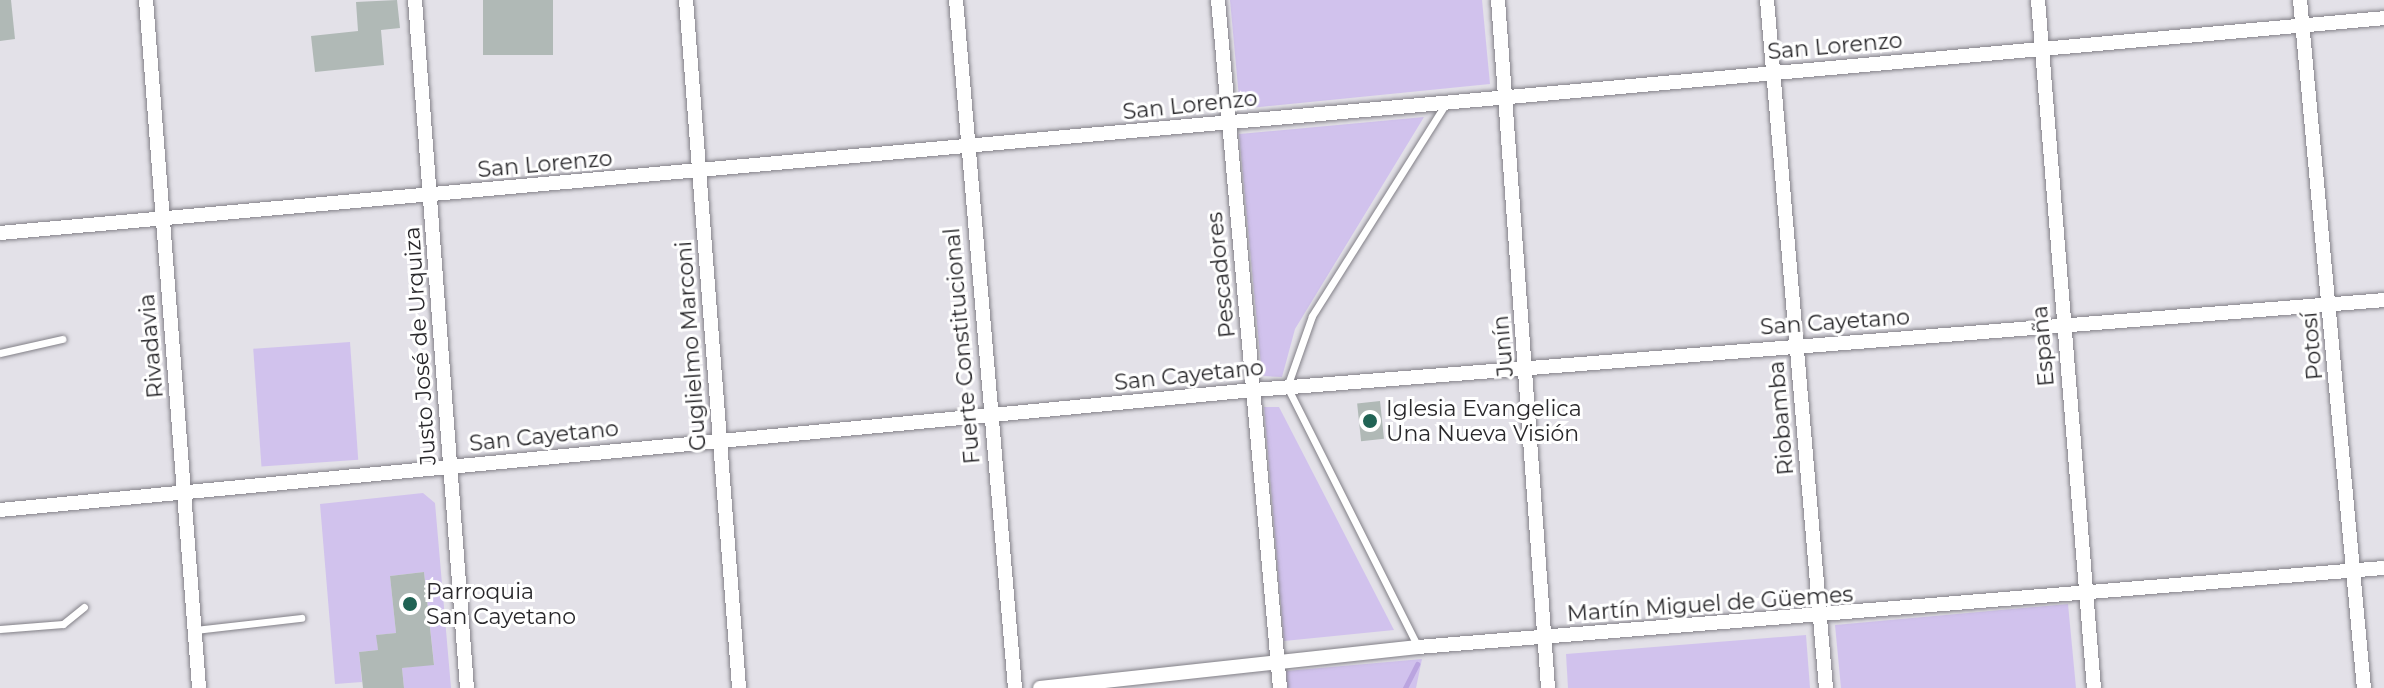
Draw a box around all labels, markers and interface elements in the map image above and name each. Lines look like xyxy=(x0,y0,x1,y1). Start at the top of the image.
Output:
street label: San Lorenzo xyxy=(1766,27,1904,65)
street label: San Lorenzo xyxy=(1121,85,1259,125)
street label: San Lorenzo xyxy=(476,145,614,183)
street label: Pescadores xyxy=(1201,211,1241,339)
street label: Justo José de Urquiza xyxy=(398,226,442,466)
street label: Fuerte Constitucional xyxy=(939,227,985,465)
street label: Guglielmo Marconi xyxy=(671,240,711,452)
street label: Rivadavia xyxy=(133,293,169,399)
street label: San Cayetano xyxy=(1759,304,1911,340)
street label: España xyxy=(2026,305,2060,387)
street label: Potosí xyxy=(2296,311,2328,381)
street label: Junín xyxy=(1487,314,1519,378)
street label: San Cayetano xyxy=(1113,354,1265,396)
street label: Riobamba xyxy=(1763,360,1799,476)
place label: Iglesia Evangelica Una Nueva Visión xyxy=(1386,395,1582,446)
marker: Iglesia Evangelica Una Nueva Visión xyxy=(1361,412,1379,430)
street label: San Cayetano xyxy=(468,415,620,457)
place label: Parroquia San Cayetano xyxy=(426,578,576,630)
street label: Martín Miguel de Güemes xyxy=(1566,581,1854,627)
marker: Parroquia San Cayetano xyxy=(401,595,419,613)

